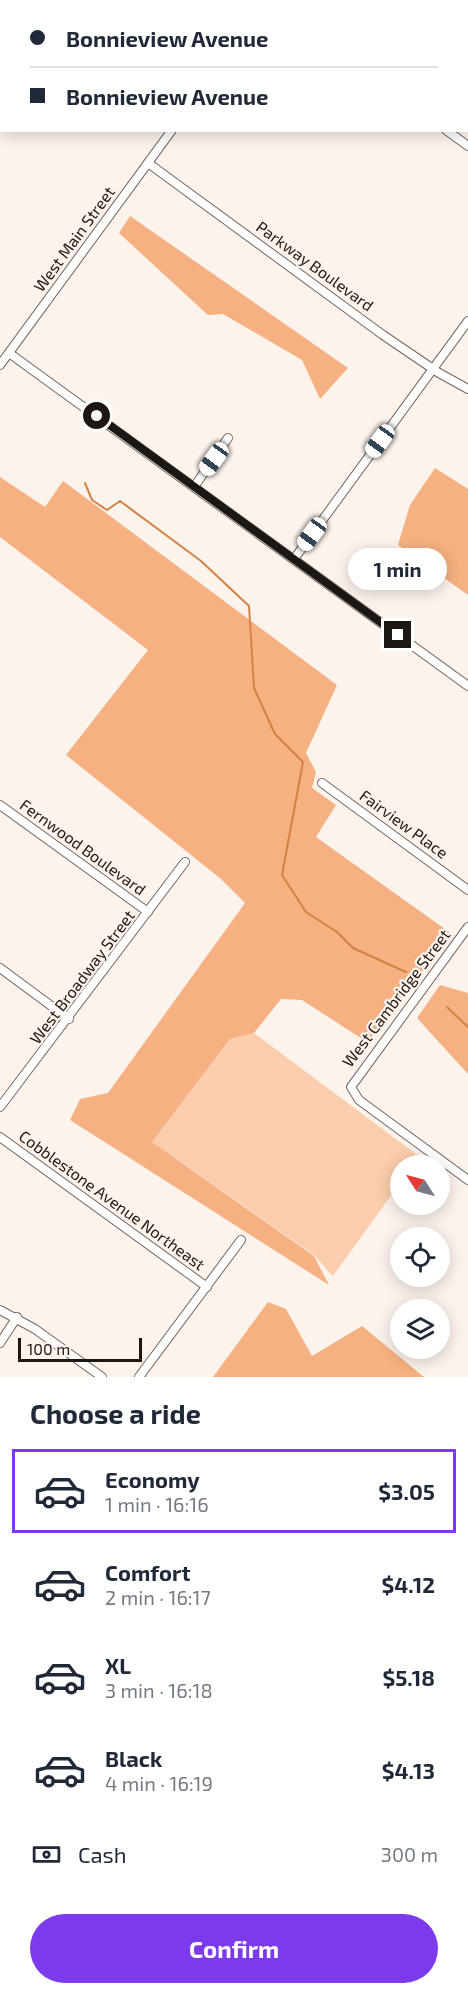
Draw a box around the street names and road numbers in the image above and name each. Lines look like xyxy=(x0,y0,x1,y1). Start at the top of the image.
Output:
street label: West Main Street xyxy=(29,182,118,295)
street label: Parkway Boulevard xyxy=(253,217,378,315)
street label: Fairview Place xyxy=(357,785,452,862)
street label: Fernwood Boulevard xyxy=(17,795,150,899)
street label: West Broadway Street xyxy=(25,906,138,1047)
street label: West Cambridge Street xyxy=(338,925,454,1070)
street label: Cobblestone Avenue Northeast xyxy=(16,1126,209,1273)

